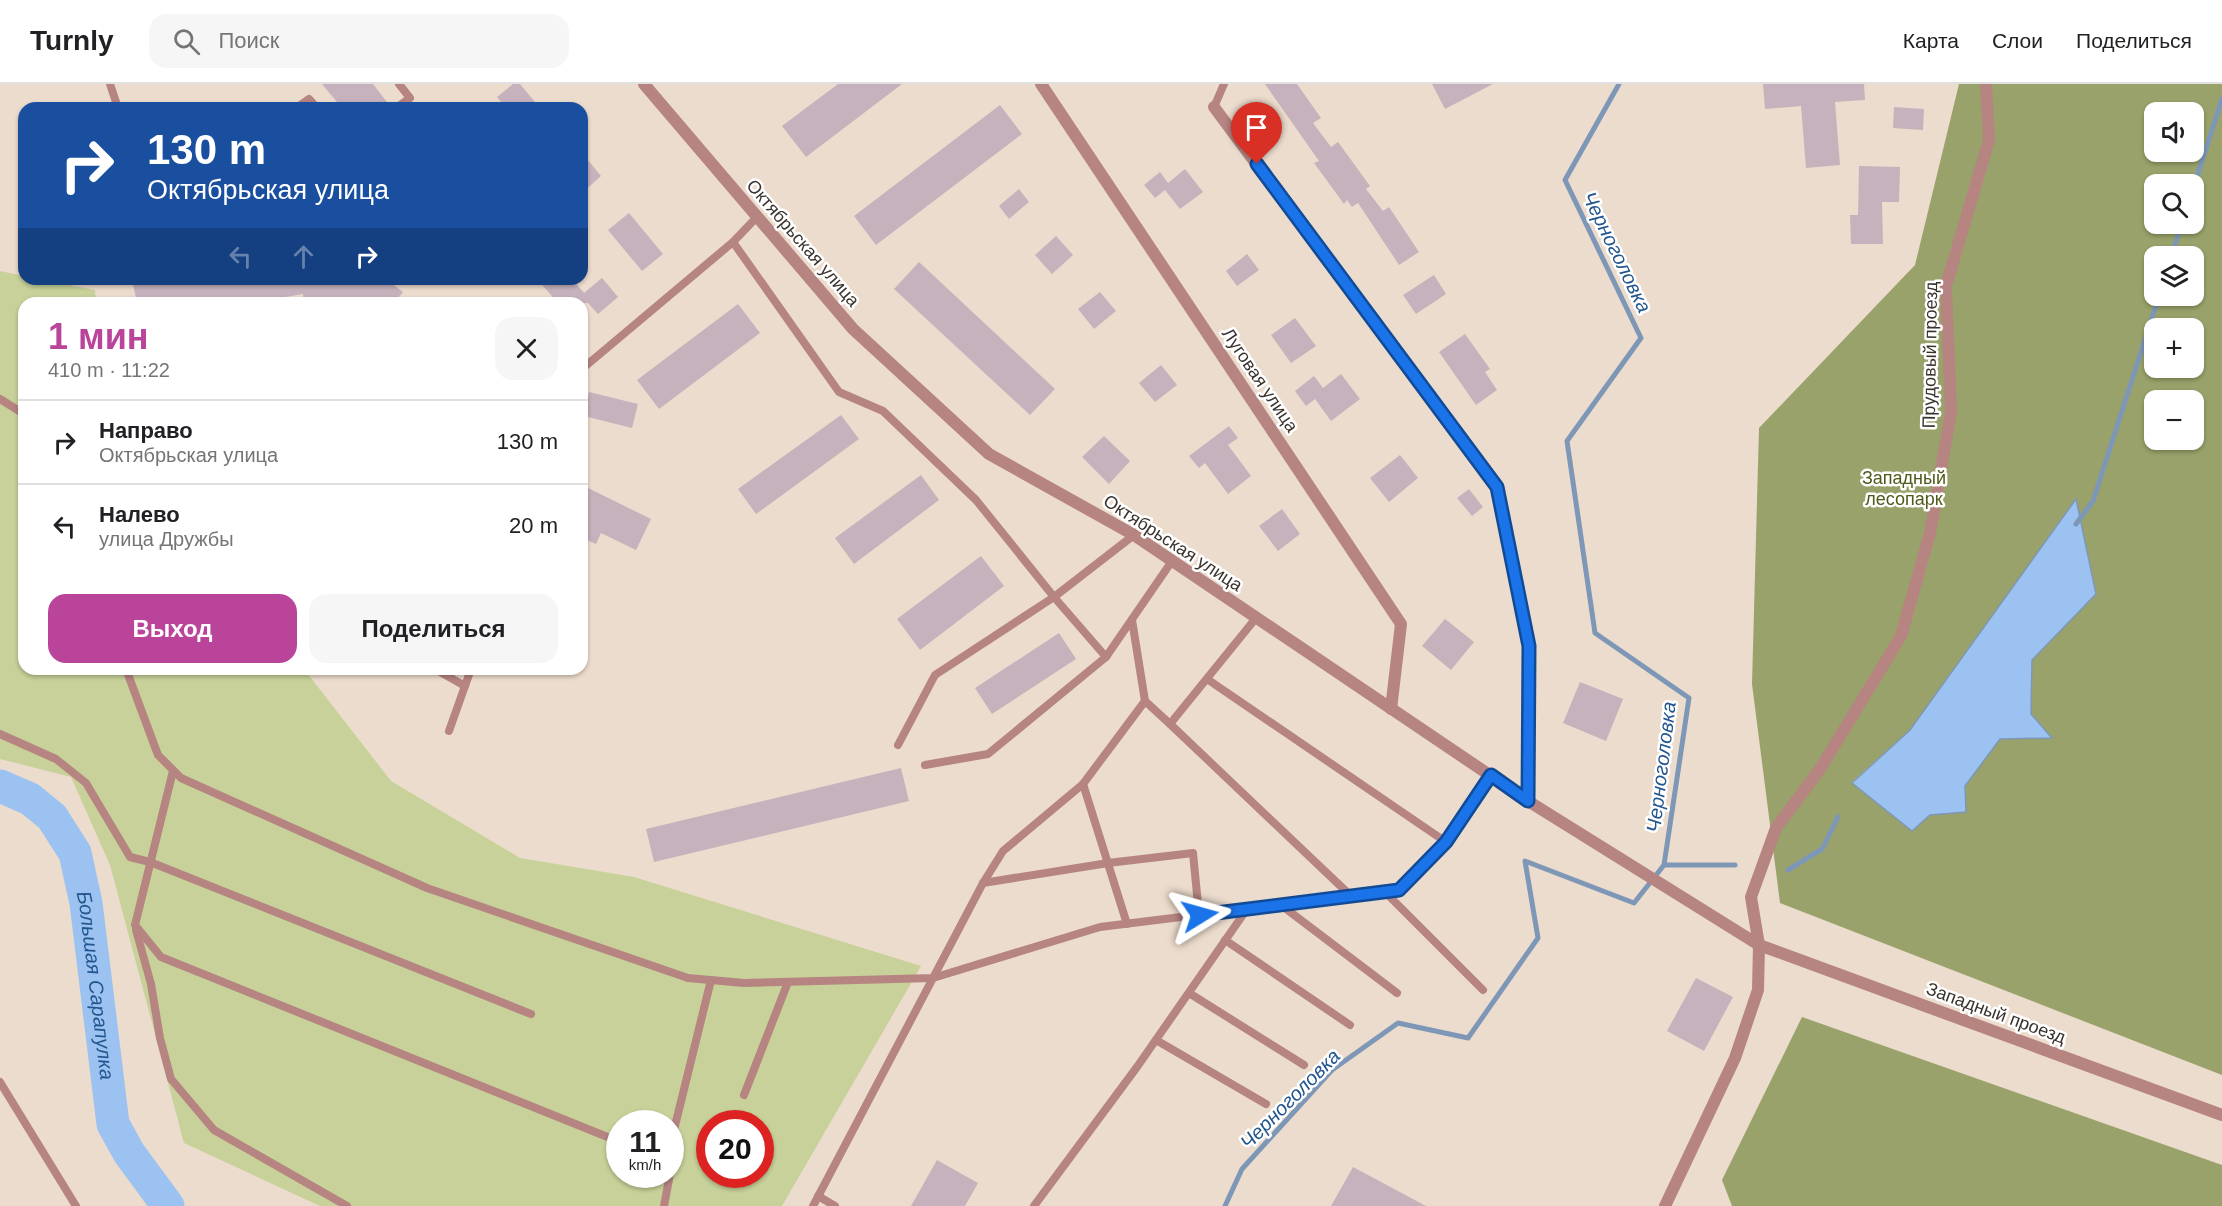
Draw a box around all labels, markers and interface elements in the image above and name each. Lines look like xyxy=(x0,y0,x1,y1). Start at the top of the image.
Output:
search box xyxy=(149,14,569,68)
text: Turnly xyxy=(30,25,113,56)
icon: search xyxy=(170,25,203,58)
text: Поиск xyxy=(218,28,279,53)
text: Карта xyxy=(1903,29,1959,52)
text: Слои xyxy=(1992,29,2043,52)
text: Поделиться xyxy=(2076,29,2192,52)
pin xyxy=(1231,102,1282,164)
map controls xyxy=(2144,102,2204,450)
button: sound xyxy=(2144,102,2204,162)
icon: arrive xyxy=(1240,111,1273,144)
icon: right xyxy=(48,126,126,204)
text: 130 m xyxy=(147,126,266,173)
button: search xyxy=(2144,174,2204,234)
text: Октябрьская улица xyxy=(147,175,389,205)
street label: Октябрьская улица xyxy=(743,176,864,311)
water label: Черноголовка xyxy=(1578,188,1656,316)
icon: left xyxy=(224,240,257,273)
icon: ahead xyxy=(287,240,320,273)
icon: right xyxy=(350,240,383,273)
button: layers xyxy=(2144,246,2204,306)
street label: Прудовый проезд xyxy=(1919,281,1941,429)
text: 1 мин xyxy=(48,316,149,357)
button: close xyxy=(495,317,558,380)
button: + xyxy=(2144,318,2204,378)
street label: Луговая улица xyxy=(1218,324,1303,436)
text: 410 m · 11:22 xyxy=(48,359,170,381)
button: − xyxy=(2144,390,2204,450)
text: Направо xyxy=(99,418,193,443)
icon: right xyxy=(48,426,81,459)
text: 130 m xyxy=(497,429,558,454)
text: Октябрьская улица xyxy=(99,444,278,466)
park label: Западный лесопарк xyxy=(1862,468,1946,509)
street label: Октябрьская улица xyxy=(1100,491,1247,596)
text: Налево xyxy=(99,502,180,527)
icon: left xyxy=(48,510,81,543)
text: 20 m xyxy=(509,513,558,538)
text: улица Дружбы xyxy=(99,528,234,550)
button: Выход xyxy=(48,594,297,663)
button: Поделиться xyxy=(309,594,558,663)
water label: Черноголовка xyxy=(1642,700,1680,834)
position arrow xyxy=(1168,883,1232,947)
water label: Большая Сарапулка xyxy=(73,889,119,1081)
street label: Западный проезд xyxy=(1924,978,2069,1048)
water label: Черноголовка xyxy=(1236,1045,1344,1153)
speed limit sign: 20 xyxy=(696,1110,774,1188)
text: 11 xyxy=(629,1125,661,1158)
text: km/h xyxy=(629,1156,661,1173)

